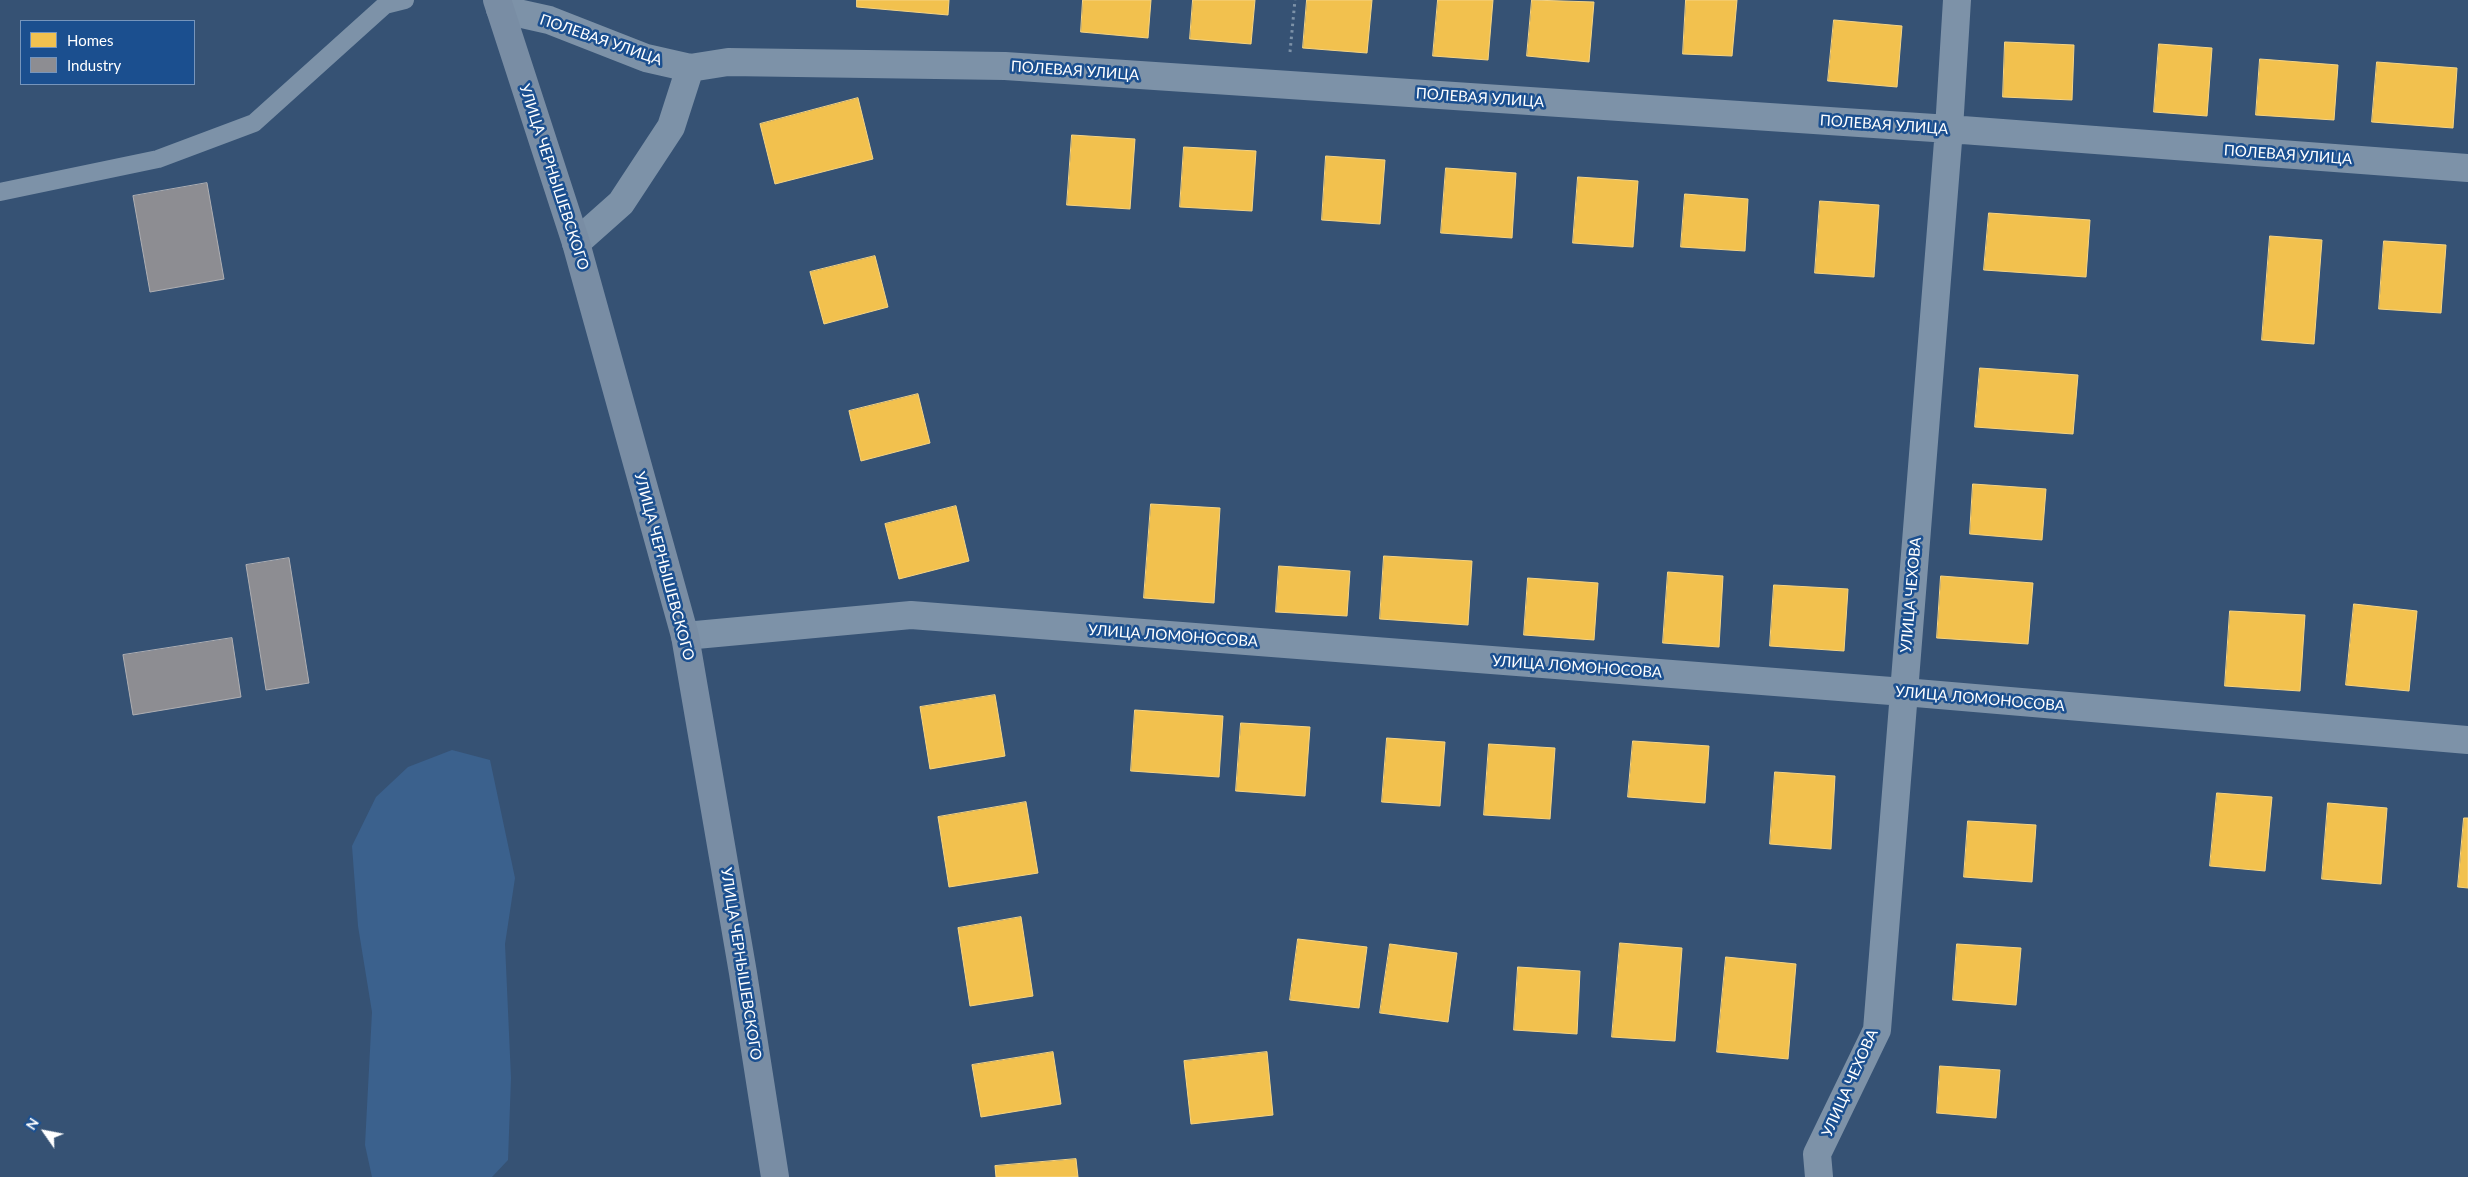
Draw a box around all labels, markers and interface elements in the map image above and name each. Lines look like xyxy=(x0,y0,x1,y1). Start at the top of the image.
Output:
street label: ПОЛЕВАЯ УЛИЦА xyxy=(537,11,665,69)
legend xyxy=(20,20,195,85)
text: Homes xyxy=(67,31,113,49)
text: Industry xyxy=(67,56,121,74)
street label: ПОЛЕВАЯ УЛИЦА xyxy=(1010,58,1140,84)
street label: УЛИЦА ЧЕРНЫШЕВСКОГО xyxy=(515,82,593,272)
street label: ПОЛЕВАЯ УЛИЦА xyxy=(1415,85,1545,111)
street label: ПОЛЕВАЯ УЛИЦА xyxy=(1819,112,1949,138)
street label: ПОЛЕВАЯ УЛИЦА xyxy=(2223,142,2353,168)
street label: УЛИЦА ЧЕРНЫШЕВСКОГО xyxy=(630,470,698,662)
street label: УЛИЦА ЧЕХОВА xyxy=(1897,536,1925,654)
street label: УЛИЦА ЛОМОНОСОВА xyxy=(1087,621,1259,651)
street label: УЛИЦА ЛОМОНОСОВА xyxy=(1491,652,1663,682)
street label: УЛИЦА ЛОМОНОСОВА xyxy=(1894,683,2066,715)
street label: УЛИЦА ЧЕРНЫШЕВСКОГО xyxy=(717,866,765,1062)
street label: УЛИЦА ЧЕХОВА xyxy=(1818,1026,1882,1140)
north arrow xyxy=(20,1107,70,1157)
text: N xyxy=(22,1114,42,1133)

